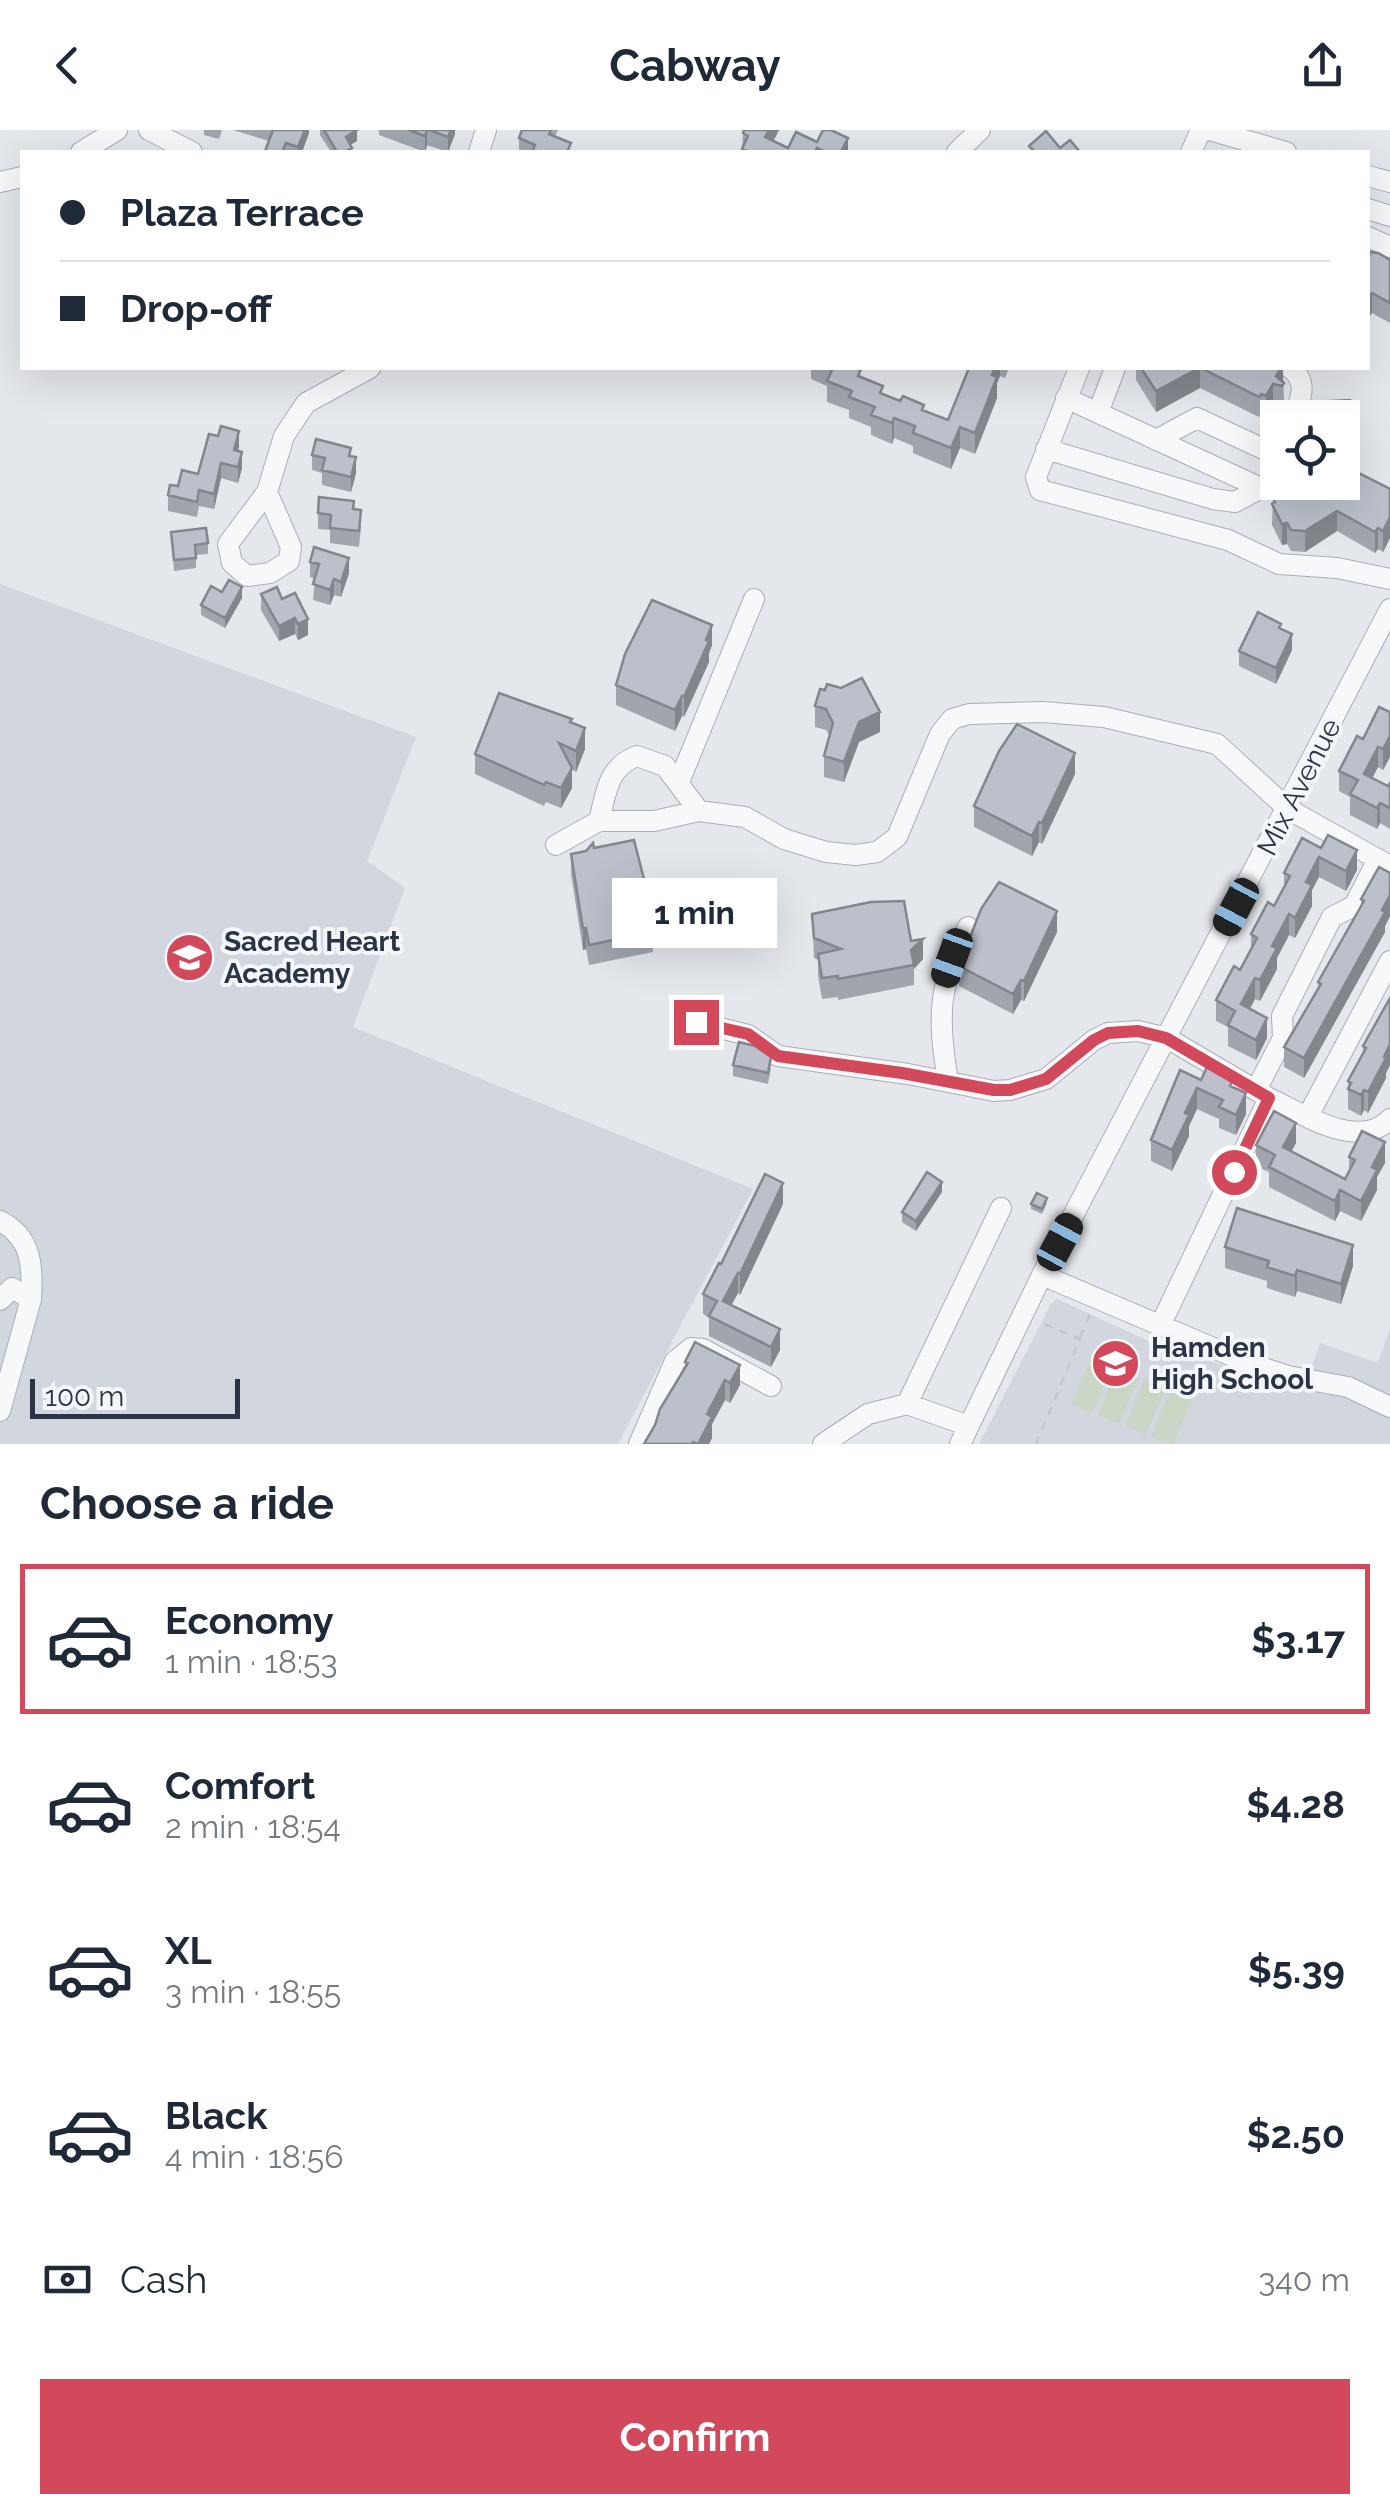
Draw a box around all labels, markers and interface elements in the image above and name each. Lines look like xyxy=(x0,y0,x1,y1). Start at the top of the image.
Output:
icon: back xyxy=(40,38,95,93)
icon: share xyxy=(1295,38,1350,93)
text: Cabway xyxy=(609,39,781,92)
text: Plaza Terrace xyxy=(120,190,364,235)
text: Drop-off xyxy=(120,286,272,331)
map controls xyxy=(1260,400,1360,500)
button: locate xyxy=(1260,400,1360,500)
street label: Mix Avenue xyxy=(1250,713,1348,861)
car xyxy=(1209,873,1263,941)
callout: 1 min xyxy=(614,877,778,947)
text: 1 min xyxy=(654,894,735,931)
place label: Sacred Heart Academy xyxy=(224,925,400,990)
car xyxy=(928,925,976,991)
school or university icon: Sacred Heart Academy xyxy=(163,931,215,983)
route end xyxy=(674,1000,719,1045)
route start xyxy=(1212,1150,1257,1195)
car xyxy=(1033,1208,1087,1276)
place label: Hamden High School xyxy=(1151,1331,1313,1396)
school or university icon: Hamden High School xyxy=(1090,1337,1142,1389)
scale bar xyxy=(30,1374,240,1418)
text: 100 m xyxy=(45,1380,124,1413)
text: Choose a ride xyxy=(40,1477,334,1530)
icon: car xyxy=(45,1594,135,1684)
text: Economy xyxy=(165,1598,334,1643)
text: $3.17 xyxy=(1251,1617,1345,1662)
text: 1 min · 18:53 xyxy=(165,1643,337,1680)
icon: car xyxy=(45,1759,135,1849)
text: Comfort xyxy=(165,1763,315,1808)
text: $4.28 xyxy=(1246,1782,1345,1827)
text: 2 min · 18:54 xyxy=(165,1808,341,1845)
icon: car xyxy=(45,1924,135,2014)
text: XL xyxy=(165,1928,212,1973)
text: $5.39 xyxy=(1248,1947,1345,1992)
text: 3 min · 18:55 xyxy=(165,1973,341,2010)
icon: car xyxy=(45,2089,135,2179)
text: Black xyxy=(165,2093,267,2138)
text: $2.50 xyxy=(1247,2112,1345,2157)
text: 4 min · 18:56 xyxy=(165,2138,343,2175)
icon: cash xyxy=(40,2252,95,2307)
text: Cash xyxy=(120,2257,207,2302)
text: 340 m xyxy=(1258,2261,1350,2298)
button: Confirm xyxy=(40,2379,1350,2494)

